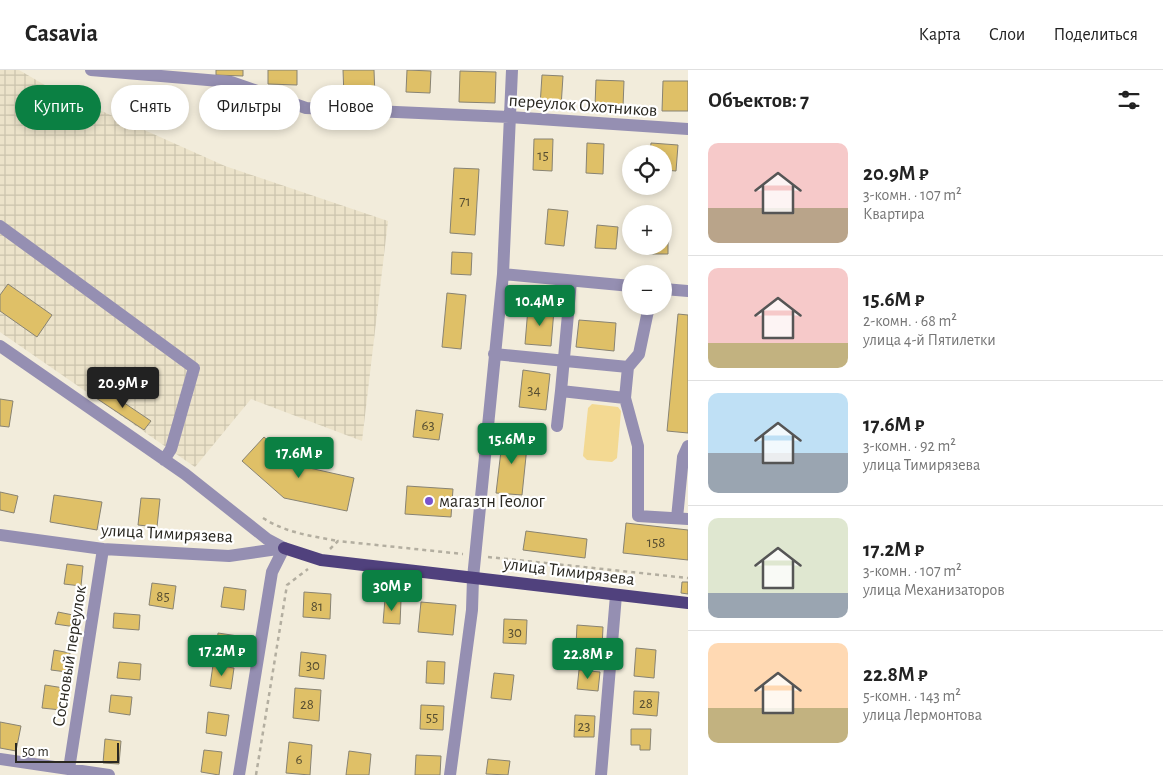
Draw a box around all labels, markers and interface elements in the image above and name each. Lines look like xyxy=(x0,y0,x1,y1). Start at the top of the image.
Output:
text: Casavia xyxy=(25,22,98,46)
text: Карта xyxy=(919,26,961,44)
text: Слои xyxy=(989,26,1025,44)
text: Поделиться xyxy=(1053,26,1138,44)
chip: Купить xyxy=(15,85,101,130)
chip: Снять xyxy=(111,85,189,130)
chip: Фильтры xyxy=(199,85,300,130)
chip: Новое xyxy=(310,85,392,130)
icon: filters xyxy=(1115,86,1143,114)
text: Объектов: 7 xyxy=(708,90,809,111)
street label: переулок Охотников xyxy=(508,92,658,120)
map controls xyxy=(622,145,672,315)
button: locate xyxy=(622,145,672,195)
house number: 15 xyxy=(537,148,549,163)
icon: home xyxy=(748,163,808,223)
text: 20.9M ₽ xyxy=(863,163,929,184)
text: 3-комн. · 107 m² xyxy=(863,187,962,203)
house number: 71 xyxy=(459,194,471,209)
button: + xyxy=(622,205,672,255)
text: Квартира xyxy=(863,206,925,222)
button: − xyxy=(622,265,672,315)
pin: 10.4M ₽ xyxy=(494,284,586,327)
icon: home xyxy=(748,288,808,348)
text: 15.6M ₽ xyxy=(863,289,924,310)
text: 10.4M ₽ xyxy=(516,293,564,309)
text: 2-комн. · 68 m² xyxy=(863,313,957,329)
text: улица 4-й Пятилетки xyxy=(863,332,996,348)
pin: 20.9M ₽ xyxy=(77,366,169,409)
text: 20.9M ₽ xyxy=(98,375,148,391)
house number: 34 xyxy=(527,383,541,398)
icon: home xyxy=(748,413,808,473)
text: 17.6M ₽ xyxy=(863,414,924,435)
house number: 63 xyxy=(421,418,435,433)
pin: 15.6M ₽ xyxy=(466,422,558,465)
text: 15.6M ₽ xyxy=(489,431,535,447)
pin: 17.6M ₽ xyxy=(253,436,345,479)
text: 3-комн. · 92 m² xyxy=(863,438,956,454)
text: 17.6M ₽ xyxy=(276,445,322,461)
text: улица Тимирязева xyxy=(863,457,980,473)
place label: магазтн Геолог xyxy=(439,493,546,511)
marker: магазтн Геолог xyxy=(423,495,435,507)
street label: улица Тимирязева xyxy=(100,522,233,546)
house number: 158 xyxy=(647,535,665,550)
icon: home xyxy=(748,538,808,598)
text: 17.2M ₽ xyxy=(863,539,924,560)
street label: улица Тимирязева xyxy=(501,555,635,589)
text: 3-комн. · 107 m² xyxy=(863,563,962,579)
pin: 30M ₽ xyxy=(357,570,427,612)
text: 30M ₽ xyxy=(373,578,411,594)
text: улица Механизаторов xyxy=(863,582,1005,598)
street label: Сосновый переулок xyxy=(50,583,90,728)
house number: 85 xyxy=(156,589,170,604)
house number: 81 xyxy=(311,599,323,614)
house number: 30 xyxy=(508,625,522,640)
pin: 17.2M ₽ xyxy=(176,634,268,677)
pin: 22.8M ₽ xyxy=(542,638,634,680)
text: 17.2M ₽ xyxy=(199,643,245,659)
text: 22.8M ₽ xyxy=(563,646,613,662)
house number: 30 xyxy=(306,658,320,673)
icon: home xyxy=(748,663,808,723)
text: 22.8M ₽ xyxy=(863,664,928,685)
text: 5-комн. · 143 m² xyxy=(863,688,961,704)
house number: 28 xyxy=(639,696,653,711)
house number: 28 xyxy=(300,697,314,712)
text: улица Лермонтова xyxy=(863,707,982,723)
house number: 55 xyxy=(426,710,438,725)
house number: 23 xyxy=(577,719,591,734)
scale bar xyxy=(15,740,119,763)
text: 50 m xyxy=(22,745,49,759)
house number: 6 xyxy=(295,752,303,767)

